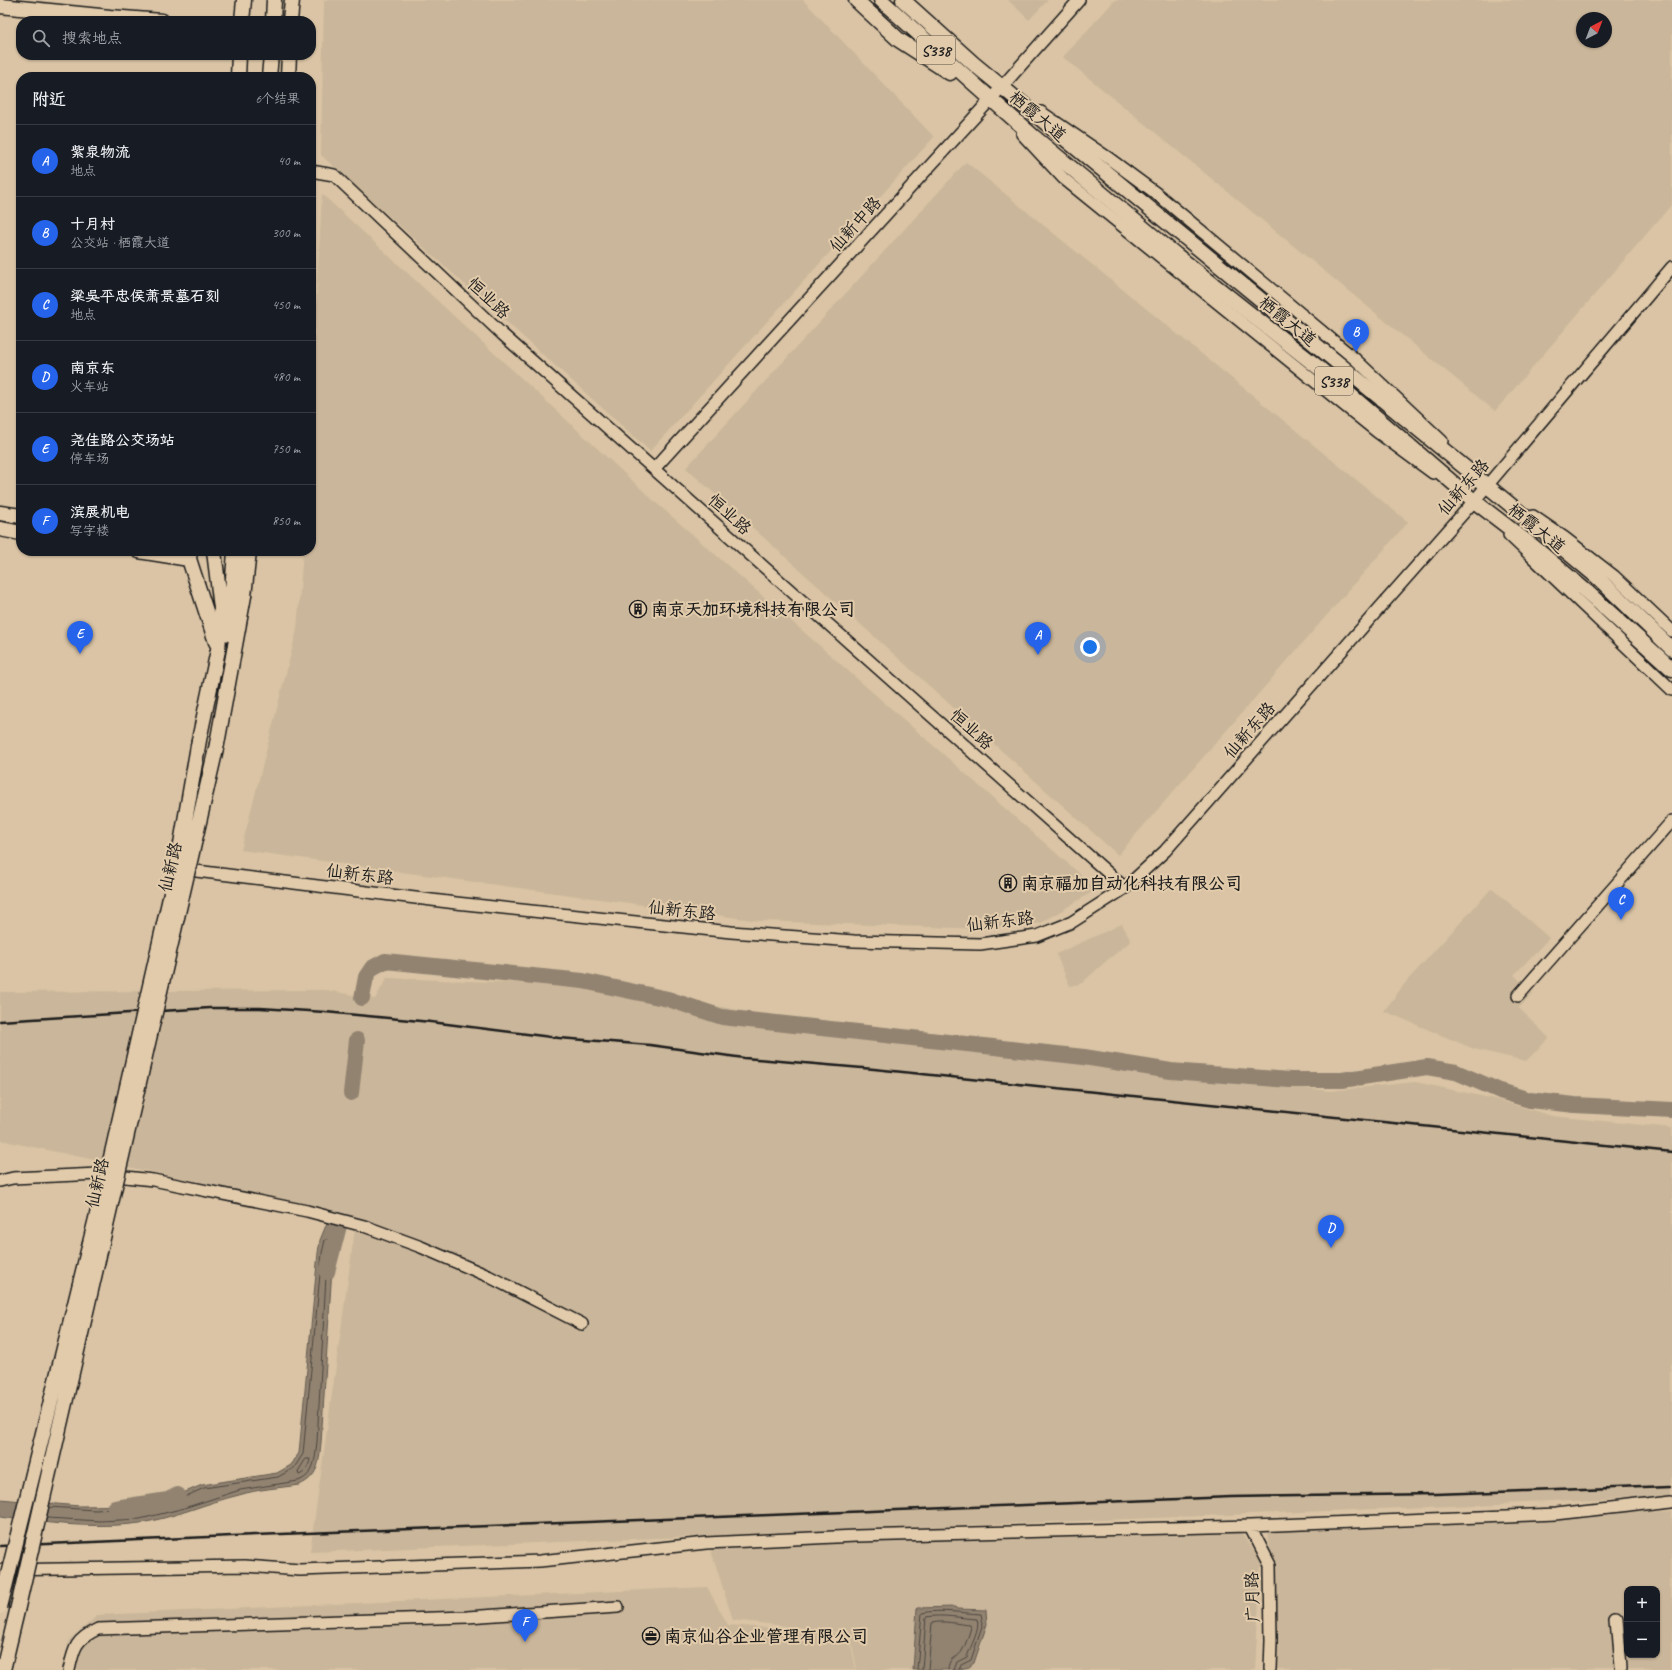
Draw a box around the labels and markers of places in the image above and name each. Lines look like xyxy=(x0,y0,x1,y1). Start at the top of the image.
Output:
pin: B xyxy=(1343,319,1369,352)
building icon: 南京天加环境科技有限公司 xyxy=(628,599,648,619)
place label: 南京天加环境科技有限公司 xyxy=(651,599,855,620)
pin: E xyxy=(67,621,93,654)
pin: A xyxy=(1025,622,1051,655)
building icon: 南京福加自动化科技有限公司 xyxy=(998,873,1018,893)
place label: 南京福加自动化科技有限公司 xyxy=(1021,873,1242,894)
pin: C xyxy=(1608,887,1634,920)
pin: D xyxy=(1318,1215,1344,1248)
pin: F xyxy=(512,1609,538,1642)
office icon: 南京仙谷企业管理有限公司 xyxy=(641,1626,661,1646)
place label: 南京仙谷企业管理有限公司 xyxy=(664,1626,868,1647)

